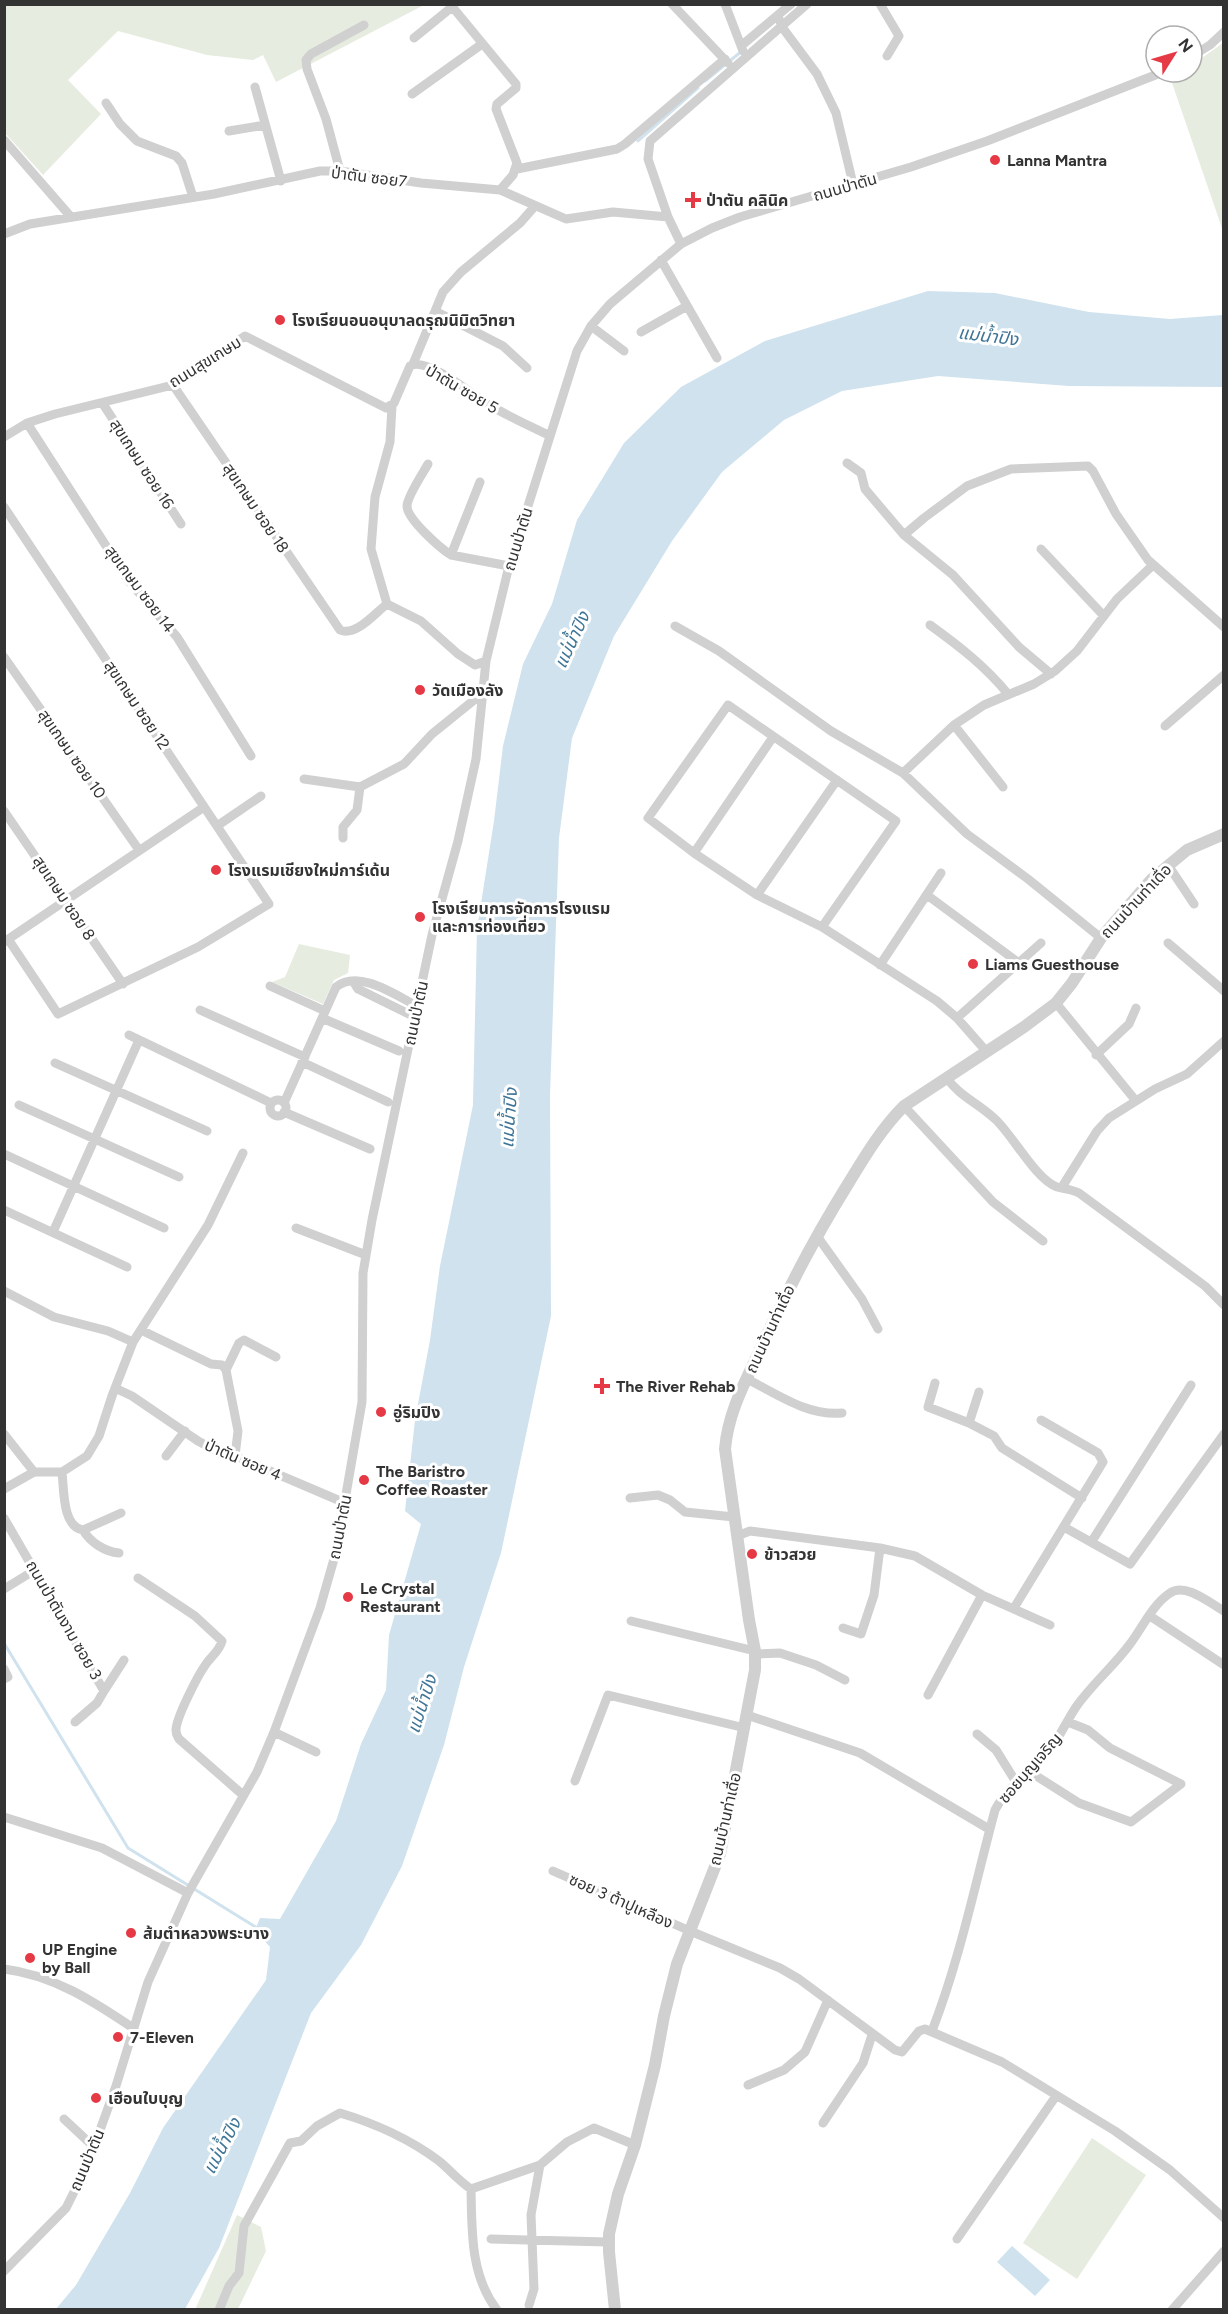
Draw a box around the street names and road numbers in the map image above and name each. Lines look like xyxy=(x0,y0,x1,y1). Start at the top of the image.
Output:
street label: ป่าตัน ซอย7 xyxy=(330,163,408,191)
street label: ถนนป่าตัน xyxy=(811,169,879,205)
street label: ถนนสุขเกษม xyxy=(165,332,245,392)
street label: ป่าตัน ซอย 5 xyxy=(422,361,502,417)
street label: สุขเกษม ซอย 16 xyxy=(106,415,178,513)
street label: สุขเกษม ซอย 18 xyxy=(219,459,293,557)
street label: ถนนป่าตัน xyxy=(499,505,537,573)
street label: สุขเกษม ซอย 14 xyxy=(101,542,179,636)
street label: สุขเกษม ซอย 12 xyxy=(100,657,174,753)
street label: สุขเกษม ซอย 10 xyxy=(34,706,110,802)
street label: สุขเกษม ซอย 8 xyxy=(29,852,99,944)
street label: ถนนบ้านท่าเดื่อ xyxy=(1095,858,1175,942)
street label: ถนนป่าตัน xyxy=(400,979,432,1047)
street label: ถนนบ้านท่าเดื่อ xyxy=(739,1281,799,1376)
street label: ป่าตัน ซอย 4 xyxy=(202,1435,284,1485)
street label: ถนนป่าตัน xyxy=(324,1493,356,1561)
street label: ถนนป่าตันงาม ซอย 3 xyxy=(22,1557,106,1683)
street label: ซอยบุญเจริญ xyxy=(994,1729,1066,1807)
street label: ถนนบ้านท่าเดื่อ xyxy=(703,1770,745,1867)
street label: ซอย 3 ต้าปูเหลือง xyxy=(566,1870,676,1932)
street label: ถนนป่าตัน xyxy=(65,2126,109,2194)

